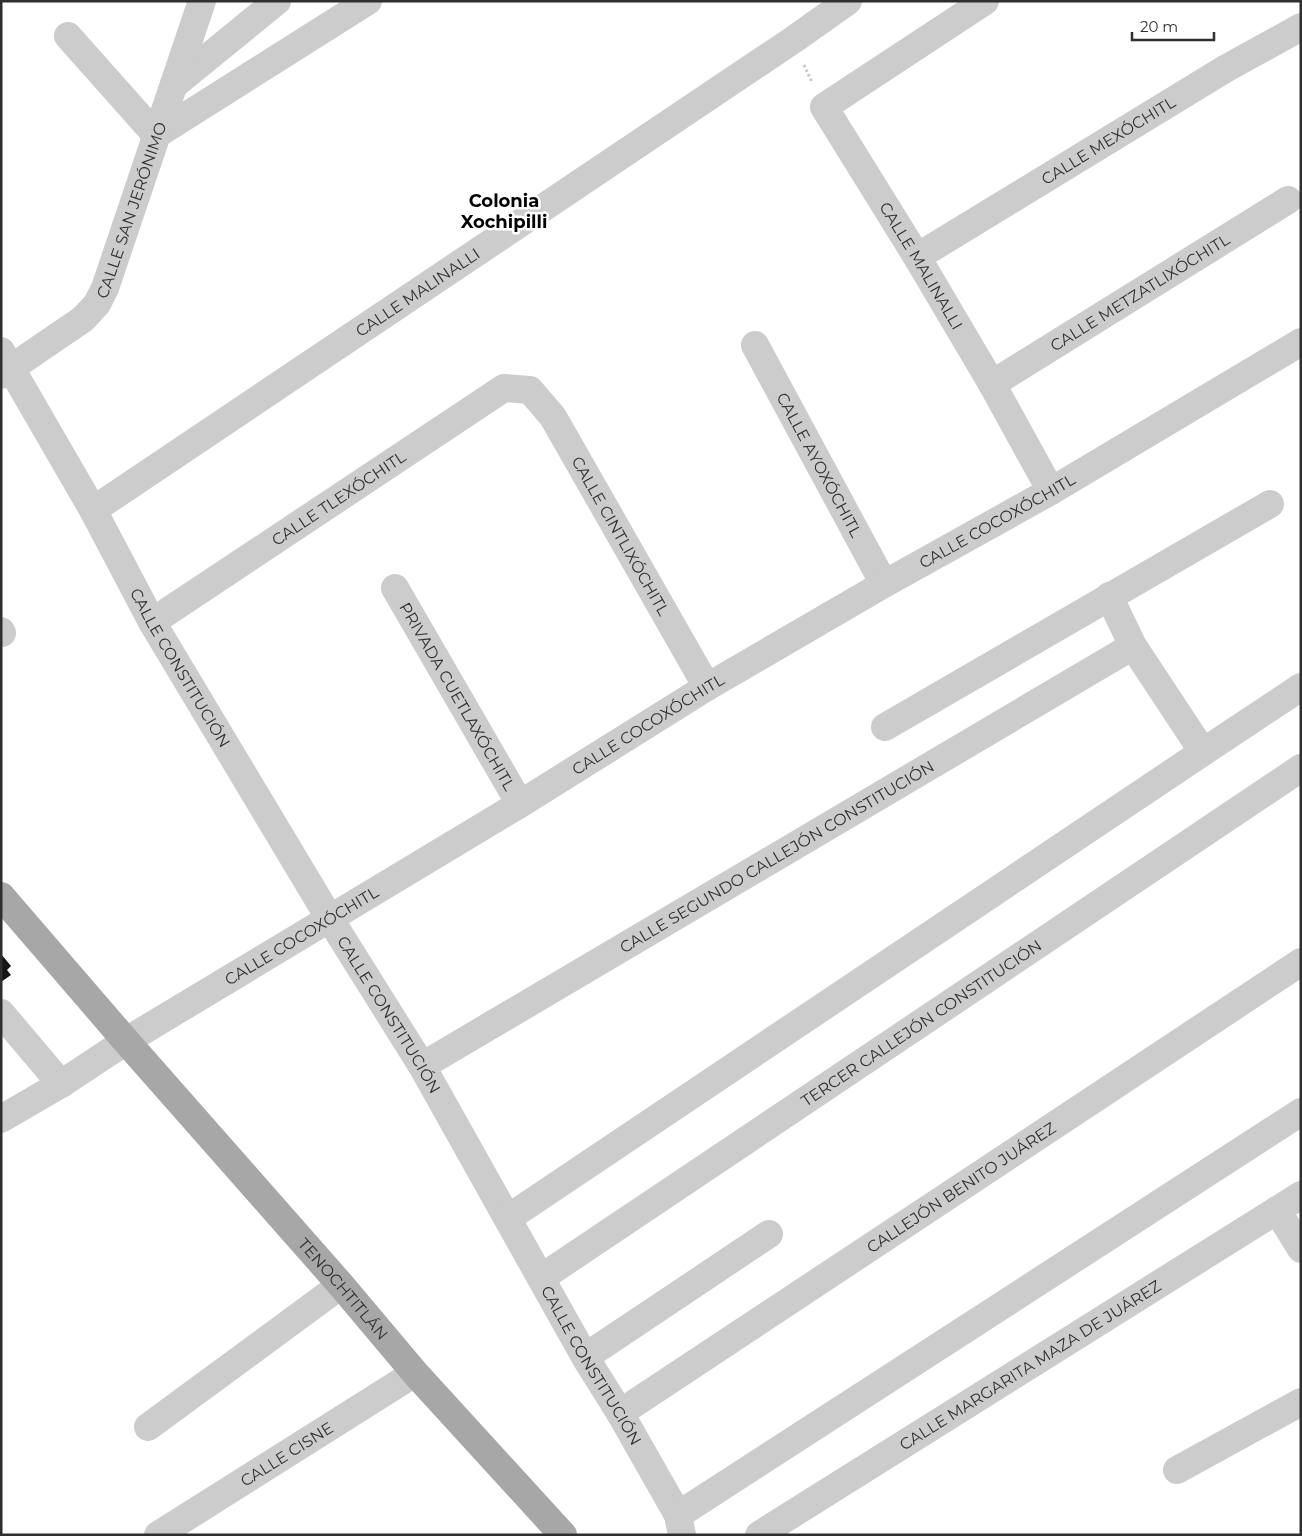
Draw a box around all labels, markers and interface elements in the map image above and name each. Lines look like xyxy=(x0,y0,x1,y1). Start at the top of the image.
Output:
scale bar xyxy=(1132,10,1214,42)
text: 20 m xyxy=(1140,17,1178,36)
street label: CALLE MEXÓCHITL xyxy=(1038,92,1179,189)
street label: CALLE SAN JERÓNIMO xyxy=(92,119,170,302)
district label: Colonia Xochipilli xyxy=(461,190,547,233)
street label: CALLE MALINALLI xyxy=(875,199,967,333)
street label: CALLE METZATLIXÓCHITL xyxy=(1047,229,1234,355)
street label: CALLE MALINALLI xyxy=(352,244,484,341)
street label: CALLE AYOXÓCHITL xyxy=(773,389,866,541)
street label: CALLE TLEXÓCHITL xyxy=(268,447,410,550)
street label: CALLE CINTLIXÓCHITL xyxy=(567,453,673,619)
street label: CALLE COCOXÓCHITL xyxy=(916,470,1079,573)
street label: CALLE CONSTITUCIÓN xyxy=(126,585,234,751)
street label: PRIVADA CUETLAXÓCHITL xyxy=(395,599,519,794)
street label: CALLE COCOXÓCHITL xyxy=(569,670,728,779)
street label: CALLE SEGUNDO CALLEJÓN CONSTITUCIÓN xyxy=(616,757,938,957)
street label: CALLE COCOXÓCHITL xyxy=(221,882,382,989)
street label: CALLE CONSTITUCIÓN xyxy=(333,933,444,1097)
street label: TERCER CALLEJÓN CONSTITUCIÓN xyxy=(798,936,1045,1111)
street label: CALLEJÓN BENITO JUÁREZ xyxy=(863,1118,1059,1257)
street label: TENOCHTITLÁN xyxy=(294,1234,392,1344)
street label: CALLE MARGARITA MAZA DE JUÁREZ xyxy=(896,1276,1165,1454)
street label: CALLE CONSTITUCIÓN xyxy=(537,1283,645,1449)
street label: CALLE CISNE xyxy=(237,1418,337,1491)

